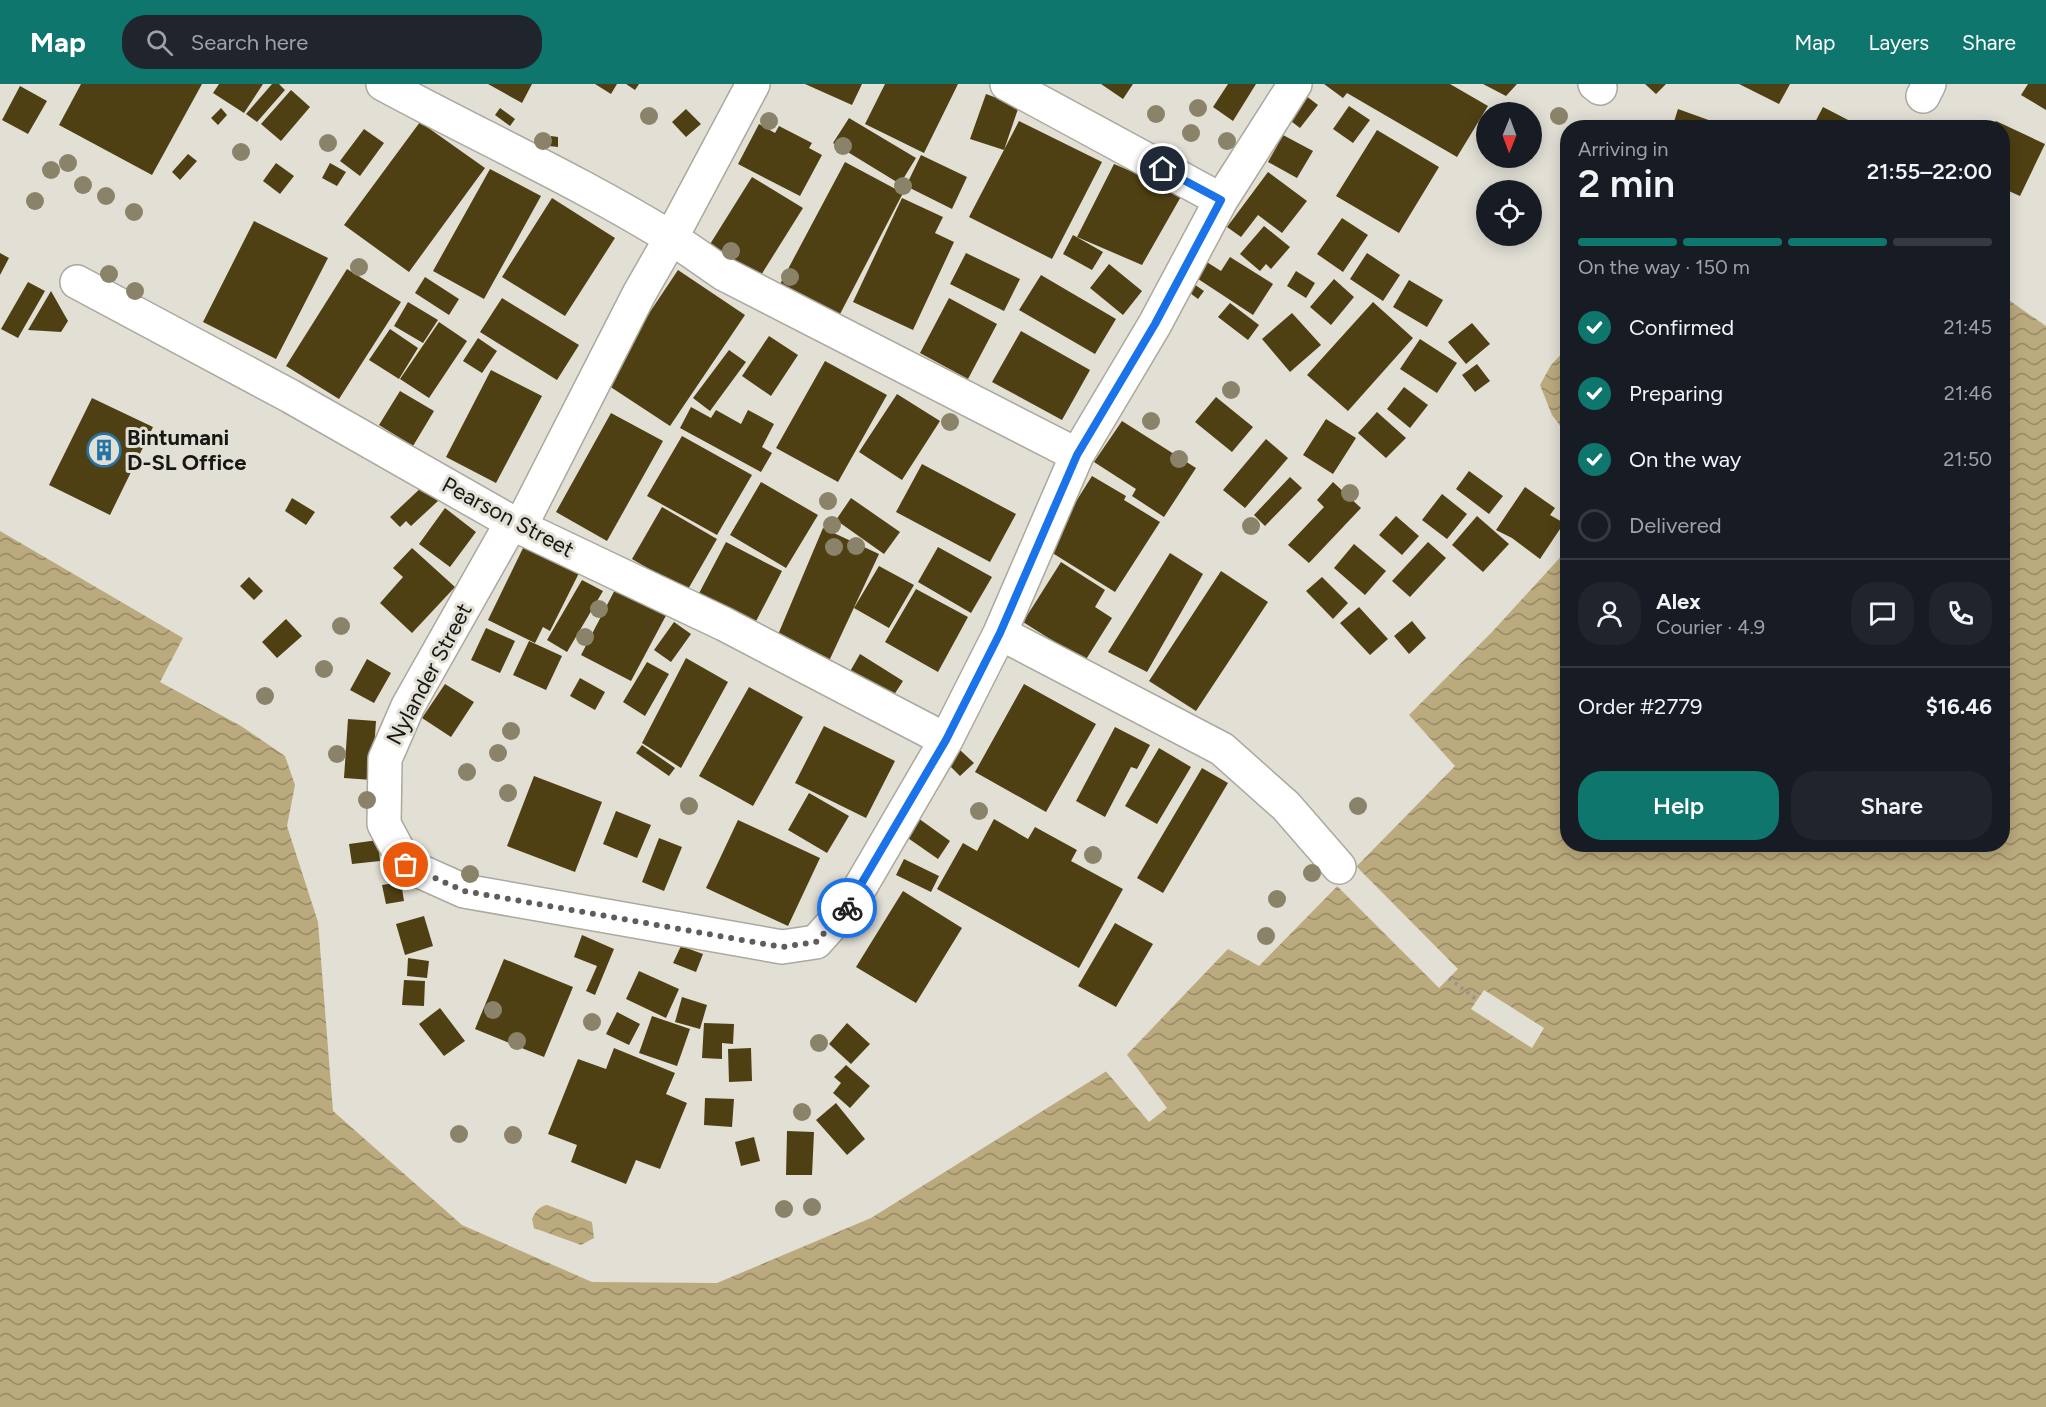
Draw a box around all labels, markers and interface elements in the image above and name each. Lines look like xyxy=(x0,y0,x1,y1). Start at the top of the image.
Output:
search box xyxy=(122,15,542,69)
text: Map xyxy=(30,25,86,59)
icon: search xyxy=(143,26,176,59)
text: Search here xyxy=(191,29,308,56)
text: Map xyxy=(1795,30,1835,55)
text: Layers xyxy=(1868,30,1929,55)
text: Share xyxy=(1962,30,2016,55)
north arrow xyxy=(1476,102,1542,168)
map controls xyxy=(1476,102,1542,246)
text: Arriving in xyxy=(1578,137,1668,161)
pin xyxy=(1137,143,1188,194)
icon: home xyxy=(1146,152,1179,185)
text: 21:55–22:00 xyxy=(1867,158,1992,185)
text: 2 min xyxy=(1578,160,1675,207)
button: locate xyxy=(1476,180,1542,246)
text: On the way · 150 m xyxy=(1578,255,1750,279)
icon: check xyxy=(1578,311,1611,344)
text: Confirmed xyxy=(1629,314,1734,341)
text: 21:45 xyxy=(1944,315,1992,339)
icon: check xyxy=(1578,377,1611,410)
text: Preparing xyxy=(1629,380,1723,407)
text: 21:46 xyxy=(1944,381,1992,405)
place label: Bintumani D-SL Office xyxy=(127,424,246,476)
building icon: Bintumani D-SL Office xyxy=(86,432,122,468)
icon: check xyxy=(1578,443,1611,476)
text: On the way xyxy=(1629,446,1741,473)
text: 21:50 xyxy=(1943,447,1992,471)
street label: Pearson Street xyxy=(437,471,579,563)
text: Delivered xyxy=(1629,512,1722,539)
button: person xyxy=(1578,582,1641,645)
button: chat xyxy=(1851,582,1914,645)
button: phone xyxy=(1929,582,1992,645)
text: Alex xyxy=(1656,588,1701,615)
street label: Nylander Street xyxy=(380,599,478,749)
text: Courier · 4.9 xyxy=(1656,615,1765,639)
text: Order #2779 xyxy=(1578,693,1703,720)
text: $16.46 xyxy=(1926,693,1992,720)
button: Help xyxy=(1578,771,1779,840)
button: Share xyxy=(1791,771,1992,840)
pin xyxy=(380,839,431,890)
icon: bag xyxy=(389,848,422,881)
courier xyxy=(817,878,877,938)
icon: bike xyxy=(831,892,864,925)

